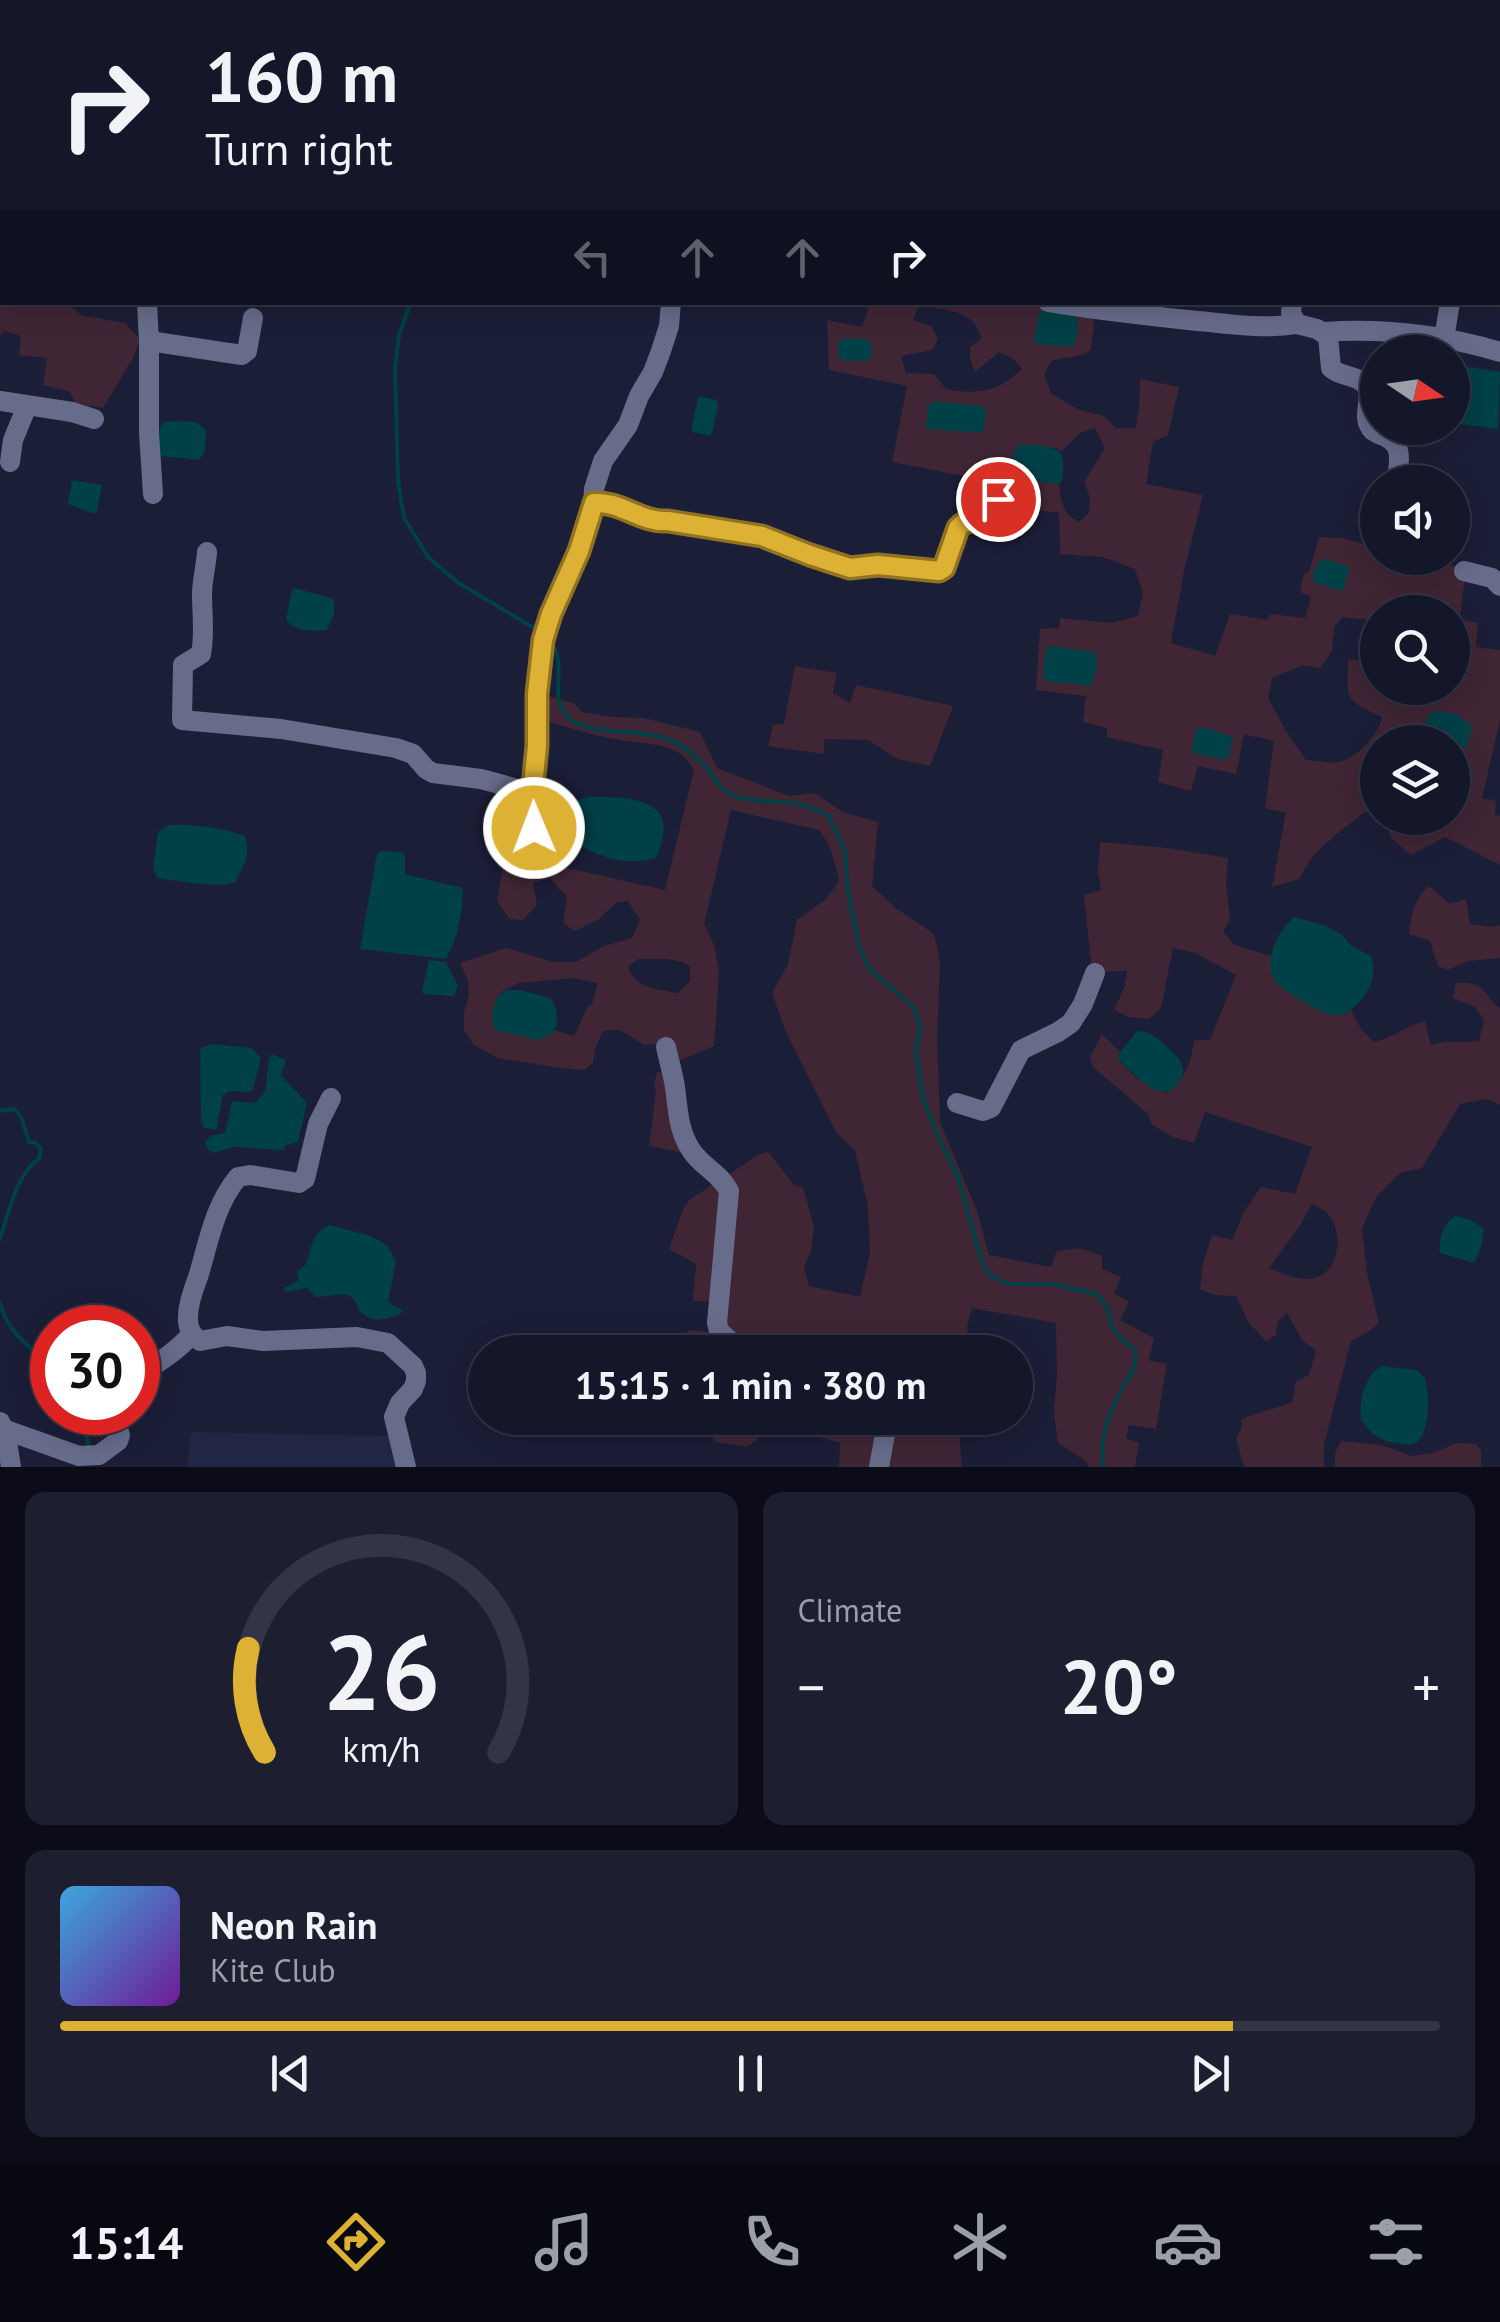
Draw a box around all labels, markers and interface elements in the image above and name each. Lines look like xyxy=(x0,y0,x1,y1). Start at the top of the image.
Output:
text: 160 m xyxy=(205,31,398,121)
icon: right xyxy=(40,40,170,170)
text: Turn right xyxy=(205,119,393,177)
icon: left xyxy=(565,230,620,285)
icon: ahead xyxy=(670,230,725,285)
icon: ahead xyxy=(775,230,830,285)
icon: right xyxy=(880,230,935,285)
north arrow xyxy=(1360,335,1470,445)
map controls xyxy=(1360,335,1470,835)
pin xyxy=(956,457,1041,542)
button: sound xyxy=(1360,465,1470,575)
icon: arrive xyxy=(971,472,1026,527)
button: search xyxy=(1360,595,1470,705)
button: layers xyxy=(1360,725,1470,835)
position arrow xyxy=(482,776,586,880)
speed limit sign: 30 xyxy=(30,1305,160,1435)
text: 15:15 · 1 min · 380 m xyxy=(575,1360,926,1409)
text: Climate xyxy=(798,1589,902,1631)
text: 26 xyxy=(322,1604,440,1739)
text: 20° xyxy=(1060,1638,1178,1735)
text: − xyxy=(798,1651,825,1722)
text: + xyxy=(1412,1651,1440,1722)
text: km/h xyxy=(342,1726,420,1772)
text: Neon Rain xyxy=(210,1900,377,1949)
text: Kite Club xyxy=(210,1949,336,1991)
icon: previous xyxy=(263,2046,318,2101)
icon: pause xyxy=(723,2046,778,2101)
icon: next xyxy=(1183,2046,1238,2101)
icon: directions xyxy=(321,2207,391,2277)
icon: music xyxy=(529,2207,599,2277)
icon: phone xyxy=(737,2207,807,2277)
icon: climate xyxy=(945,2207,1015,2277)
icon: car xyxy=(1153,2207,1223,2277)
icon: filters xyxy=(1361,2207,1431,2277)
text: 15:14 xyxy=(69,2213,183,2271)

